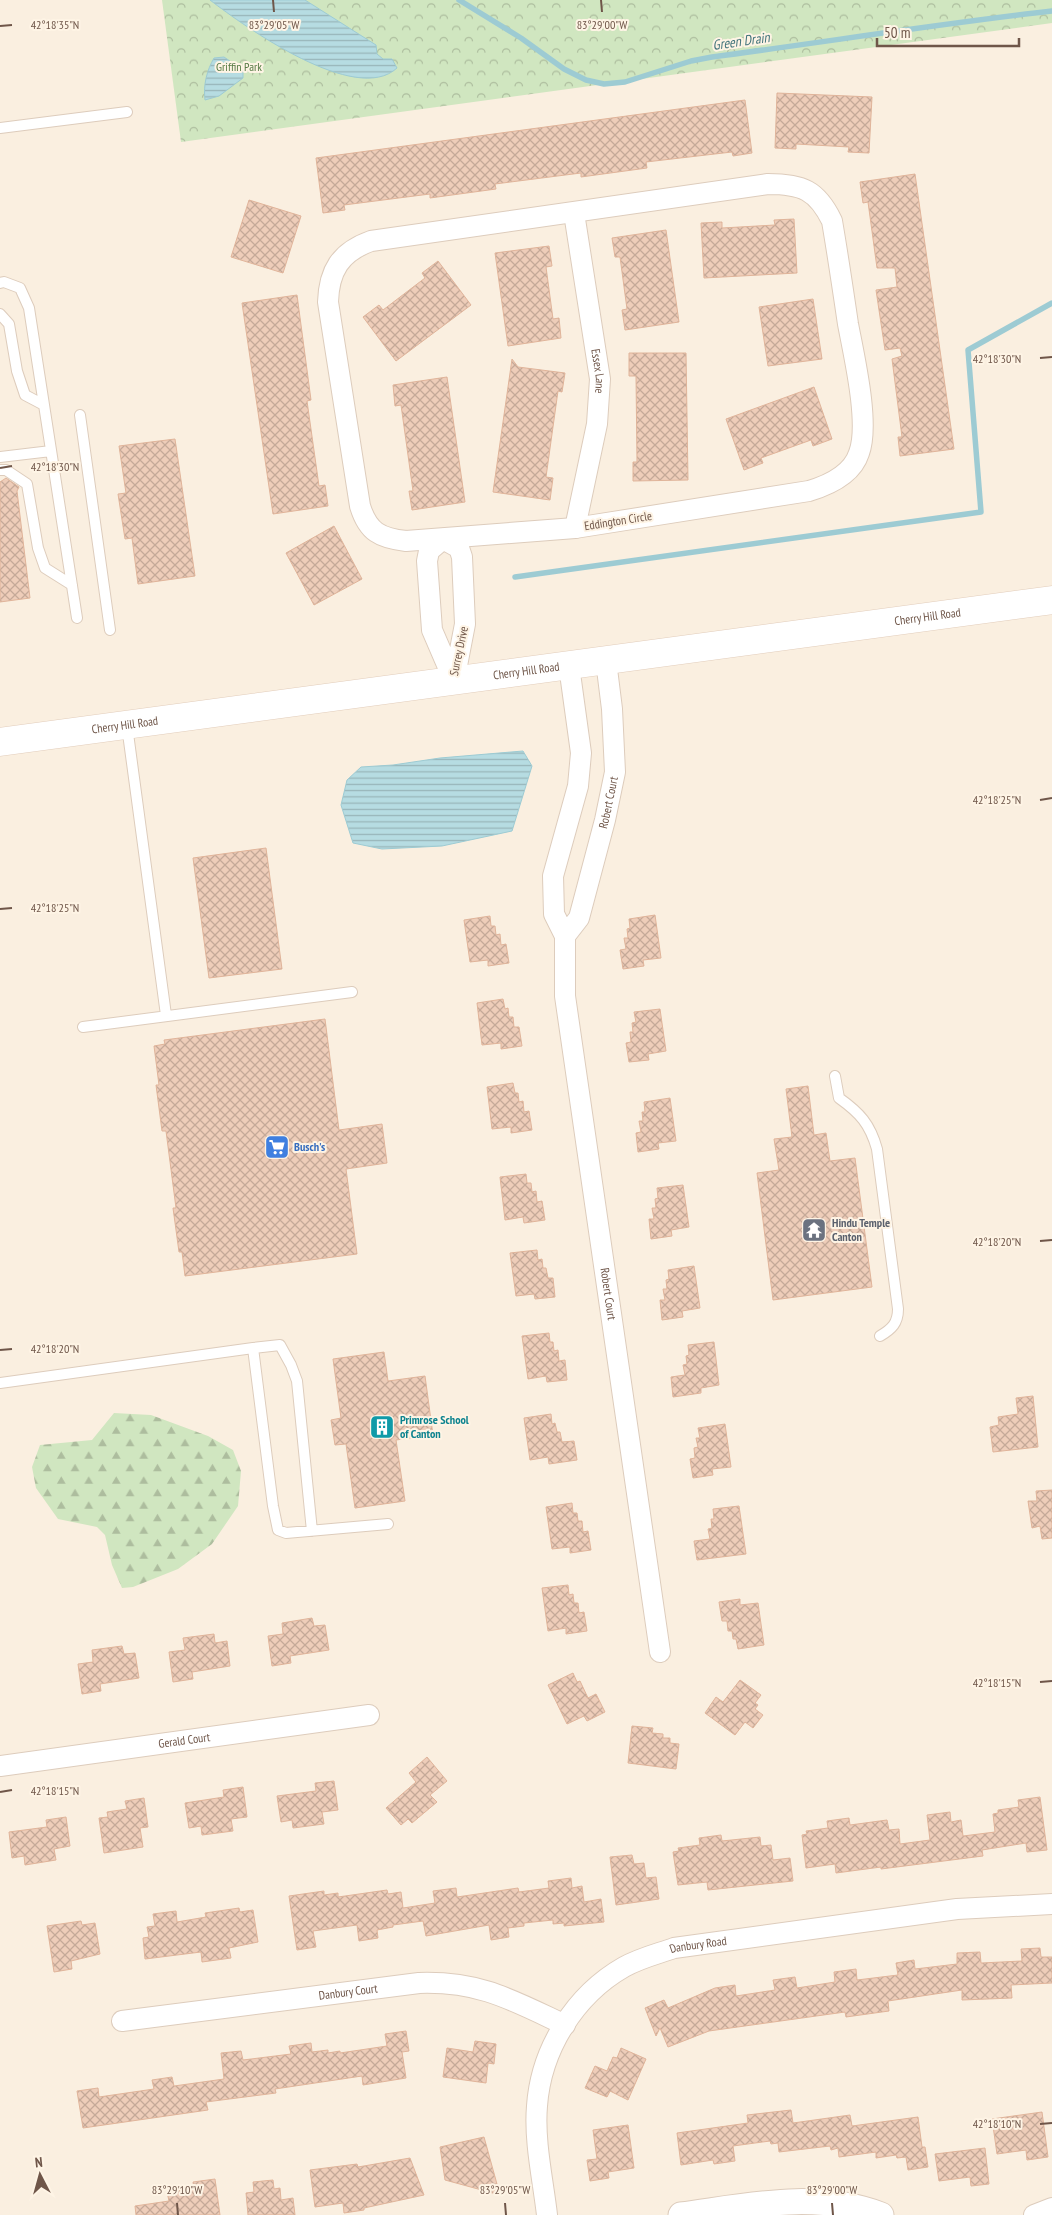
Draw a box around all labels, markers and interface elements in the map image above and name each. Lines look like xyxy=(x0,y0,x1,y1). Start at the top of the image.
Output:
scale bar xyxy=(877,15,1020,47)
text: 42°18'35"N xyxy=(31,17,79,32)
text: 83°29'05"W xyxy=(249,17,299,32)
text: 83°29'00"W xyxy=(577,17,627,32)
text: 50 m xyxy=(884,23,910,42)
water label: Green Drain xyxy=(711,28,771,54)
park label: Griffin Park xyxy=(216,59,262,74)
street label: Essex Lane xyxy=(588,348,608,394)
text: 42°18'30"N xyxy=(973,351,1021,366)
text: 42°18'30"N xyxy=(31,459,79,474)
street label: Eddington Circle xyxy=(583,508,653,533)
street label: Cherry Hill Road xyxy=(893,604,962,628)
street label: Surrey Drive xyxy=(446,625,471,677)
street label: Cherry Hill Road xyxy=(492,659,560,682)
street label: Cherry Hill Road xyxy=(91,713,159,737)
street label: Robert Court xyxy=(595,775,621,830)
text: 42°18'25"N xyxy=(973,792,1021,807)
text: 42°18'25"N xyxy=(31,900,79,915)
supermarket icon: Busch's xyxy=(264,1134,290,1160)
place label: Busch's xyxy=(294,1139,325,1154)
place label: Hindu Temple Canton xyxy=(832,1215,890,1244)
temple icon: Hindu Temple Canton xyxy=(801,1217,827,1243)
text: 42°18'20"N xyxy=(973,1234,1021,1249)
street label: Robert Court xyxy=(597,1267,620,1322)
text: 42°18'20"N xyxy=(31,1341,79,1356)
place label: Primrose School of Canton xyxy=(400,1412,469,1441)
building icon: Primrose School of Canton xyxy=(369,1414,395,1440)
text: 42°18'15"N xyxy=(973,1675,1021,1690)
street label: Gerald Court xyxy=(157,1729,212,1751)
text: 42°18'15"N xyxy=(31,1783,79,1798)
street label: Danbury Road xyxy=(667,1933,727,1956)
street label: Danbury Court xyxy=(318,1980,379,2003)
text: 42°18'10"N xyxy=(973,2116,1021,2131)
north arrow xyxy=(15,2150,65,2200)
text: N xyxy=(34,2153,43,2171)
text: 83°29'10"W xyxy=(152,2182,202,2197)
text: 83°29'05"W xyxy=(480,2182,530,2197)
text: 83°29'00"W xyxy=(807,2182,857,2197)

